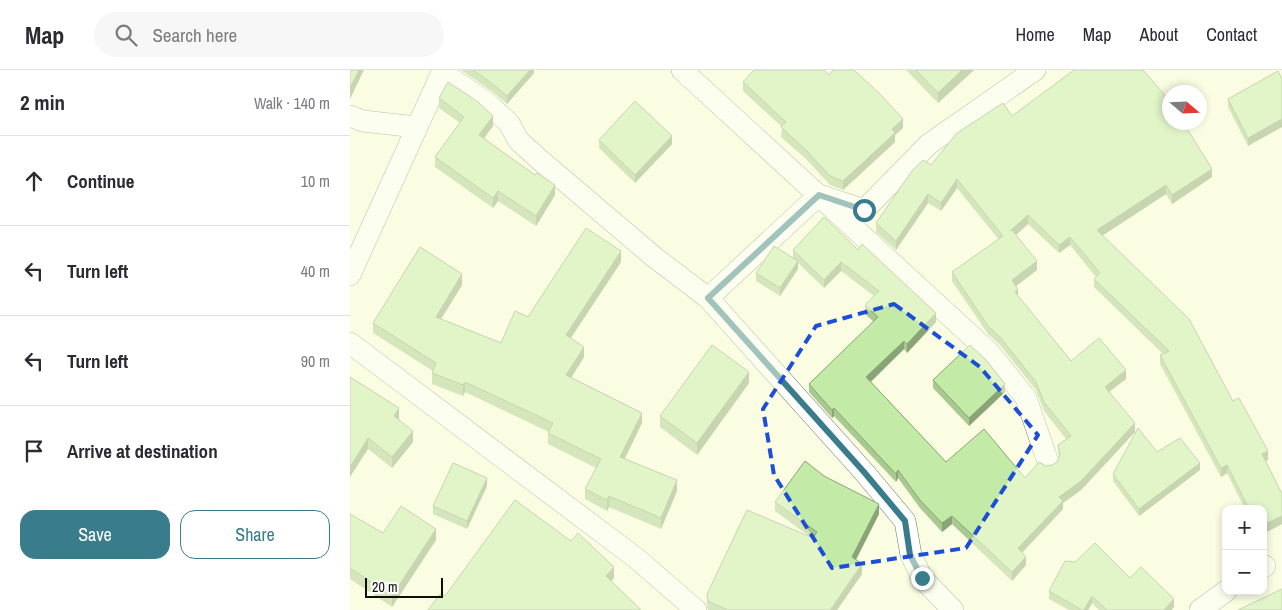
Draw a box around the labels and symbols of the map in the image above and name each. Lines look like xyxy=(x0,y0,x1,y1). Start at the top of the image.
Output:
north arrow xyxy=(1162,85,1207,130)
route start xyxy=(853,199,876,222)
route end xyxy=(911,567,934,590)
scale bar xyxy=(365,575,442,598)

